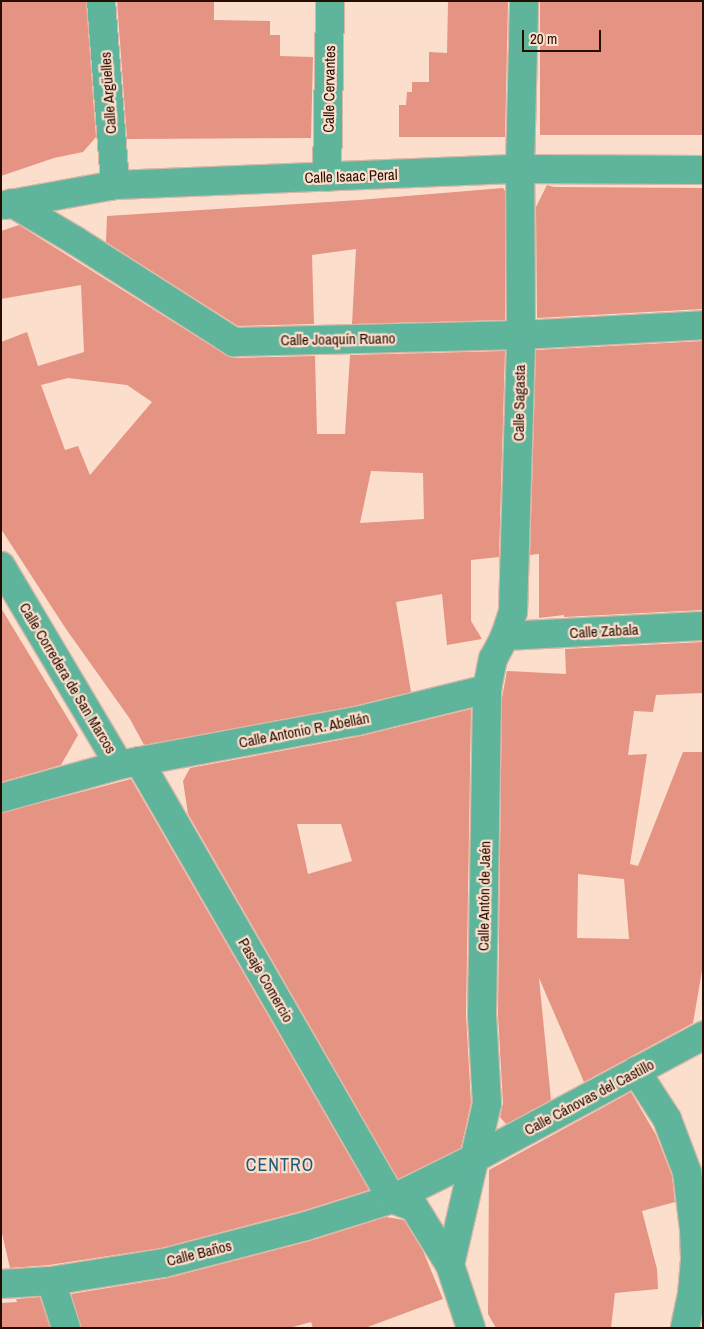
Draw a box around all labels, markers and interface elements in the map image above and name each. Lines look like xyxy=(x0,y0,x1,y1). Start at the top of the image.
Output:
scale bar xyxy=(524,20,603,52)
text: 20 m xyxy=(530,28,557,49)
street label: Calle Cervantes xyxy=(319,45,339,133)
street label: Calle Argüelles xyxy=(96,51,120,135)
street label: Calle Isaac Peral xyxy=(304,165,398,187)
street label: Calle Joaquín Ruano xyxy=(280,329,396,349)
street label: Calle Sagasta xyxy=(509,365,529,441)
street label: Calle Corredera de San Marcos xyxy=(16,599,120,757)
street label: Calle Zabala xyxy=(569,620,639,642)
street label: Calle Antonio R. Abellán xyxy=(237,708,371,752)
street label: Calle Antón de Jaén xyxy=(474,840,494,952)
street label: Pasaje Comercio xyxy=(235,935,297,1025)
street label: Calle Cánovas del Castillo xyxy=(521,1055,657,1139)
district label: CENTRO xyxy=(245,1154,315,1176)
street label: Calle Baños xyxy=(165,1236,233,1270)

